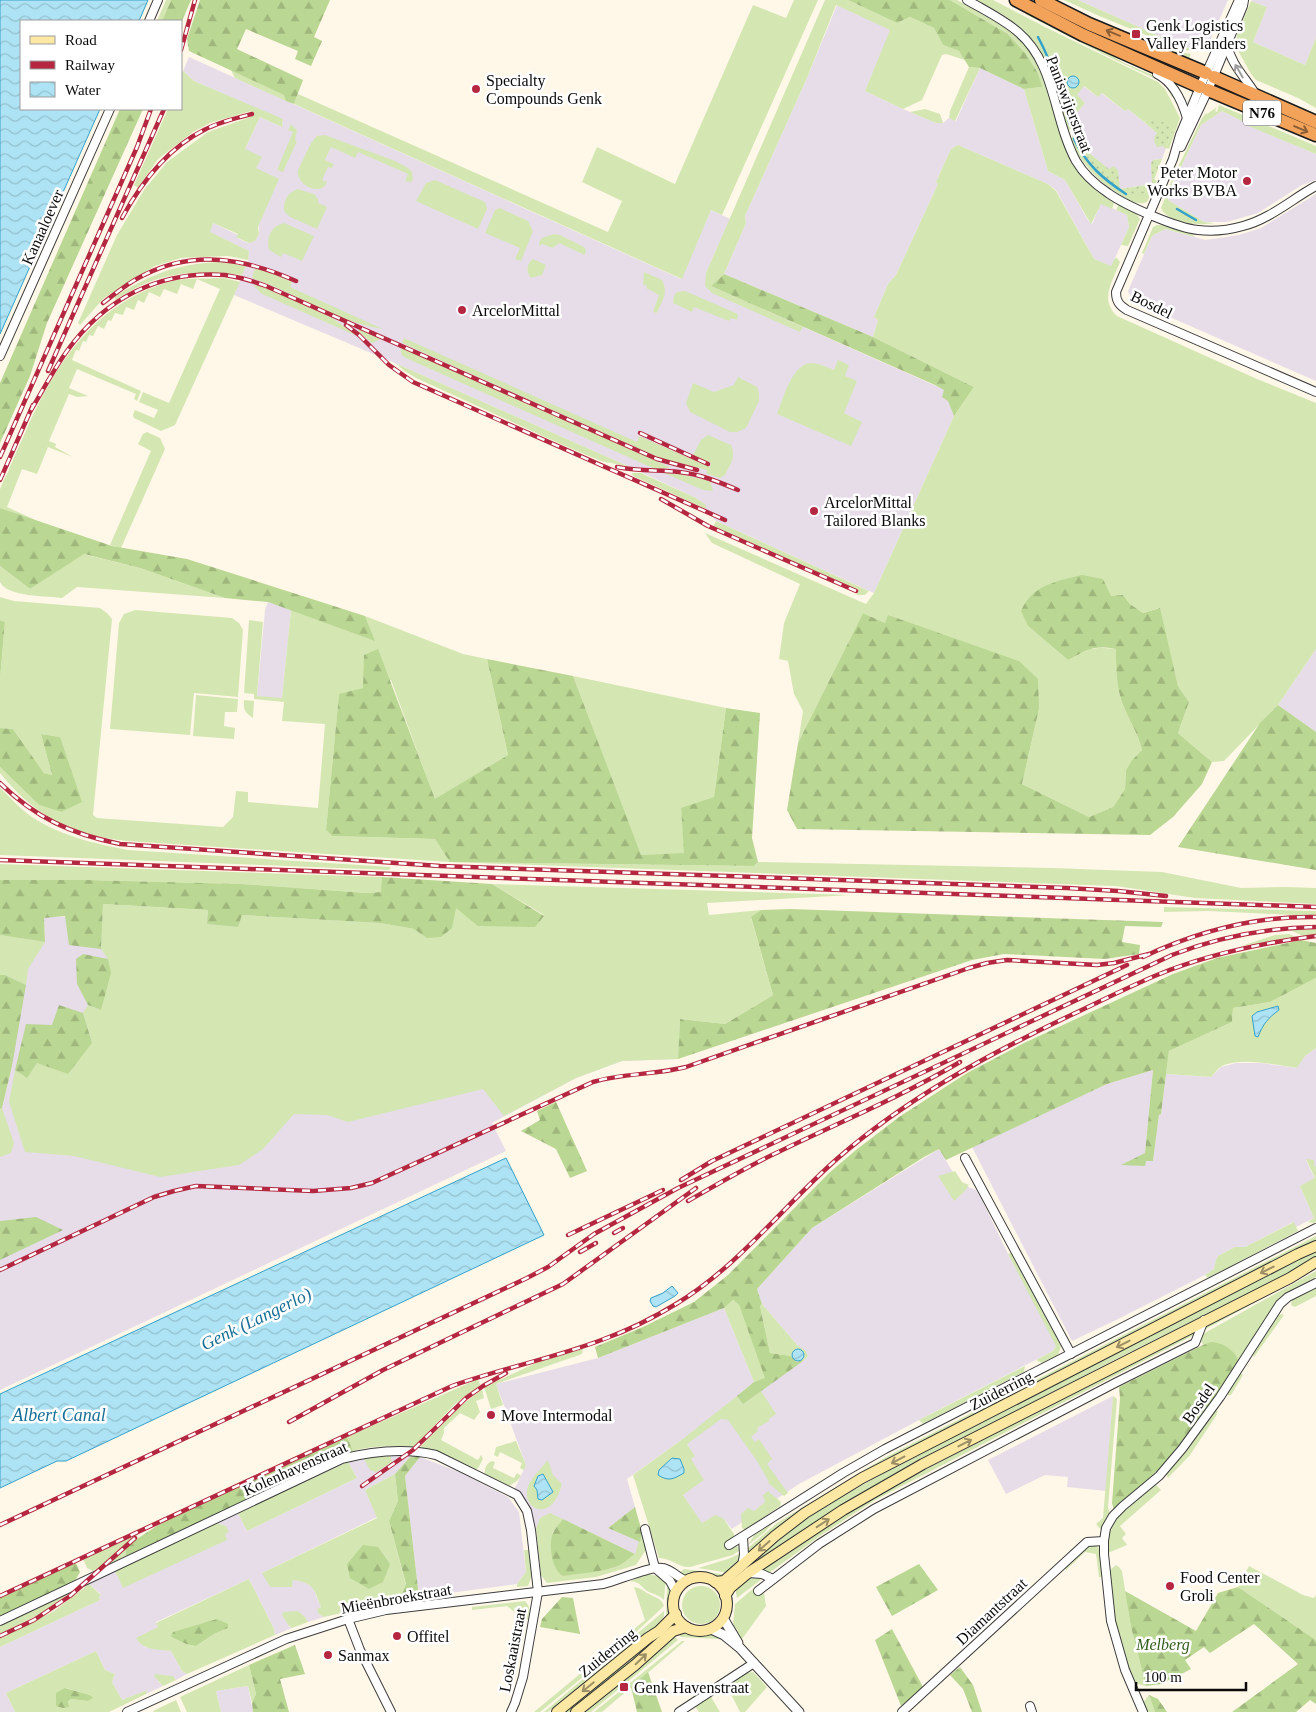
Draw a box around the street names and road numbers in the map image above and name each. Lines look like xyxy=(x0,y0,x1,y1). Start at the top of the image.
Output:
street label: Paniswijerstraat xyxy=(1042,53,1096,156)
road number: N76 xyxy=(1243,100,1281,126)
street label: Kanaaloever xyxy=(18,186,67,268)
street label: Bosdel xyxy=(1128,287,1176,322)
street label: Zuiderring xyxy=(967,1367,1036,1414)
street label: Bosdel xyxy=(1179,1380,1218,1426)
street label: Kolenhavenstraat xyxy=(241,1438,350,1499)
street label: Diamantstraat xyxy=(953,1574,1030,1648)
street label: Mieënbroekstraat xyxy=(339,1580,453,1617)
street label: Loskaaistraat xyxy=(496,1606,529,1694)
street label: Zuiderring xyxy=(575,1624,640,1681)

